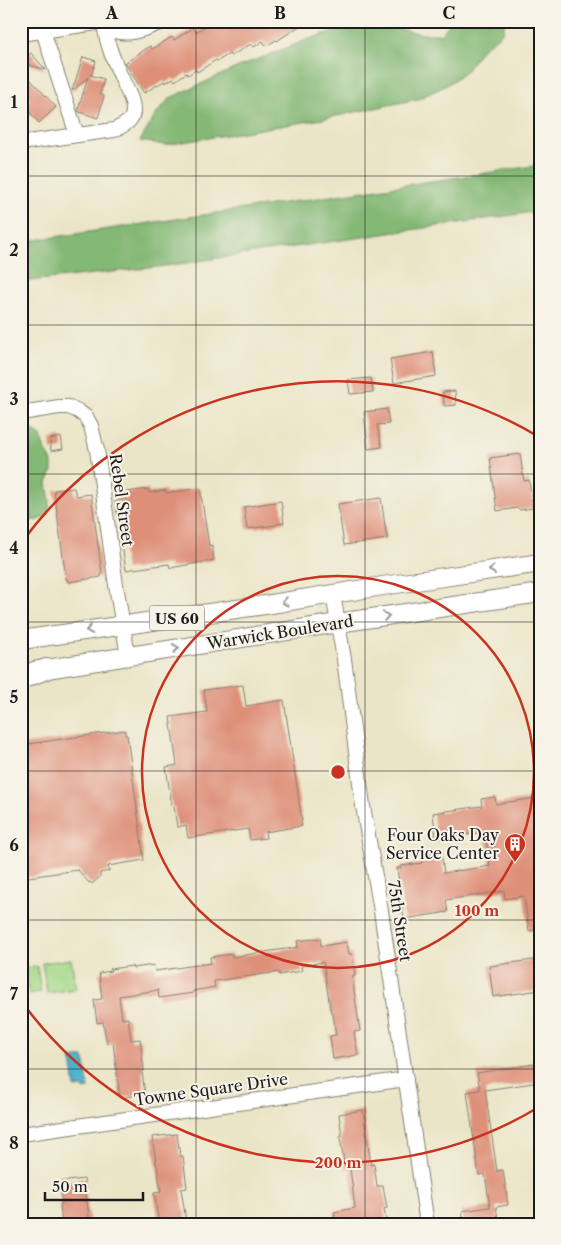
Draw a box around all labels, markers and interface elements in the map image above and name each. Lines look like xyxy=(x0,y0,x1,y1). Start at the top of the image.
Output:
text: A xyxy=(105,3,119,23)
text: B xyxy=(274,3,286,23)
text: C xyxy=(443,3,455,23)
text: 1 xyxy=(10,92,18,112)
text: 2 xyxy=(9,240,19,260)
text: 3 xyxy=(9,389,19,409)
street label: Rebel Street xyxy=(106,452,138,548)
text: 4 xyxy=(9,538,19,558)
one-way arrow xyxy=(487,564,495,575)
one-way arrow xyxy=(280,596,288,607)
road number: US 60 xyxy=(150,606,204,630)
street label: Warwick Boulevard xyxy=(204,610,355,654)
one-way arrow xyxy=(381,611,390,621)
one-way arrow xyxy=(85,624,93,635)
one-way arrow xyxy=(172,644,180,654)
text: 5 xyxy=(10,687,19,707)
centre of rings xyxy=(329,763,347,781)
place label: Four Oaks Day Service Center xyxy=(386,825,500,863)
building icon: Four Oaks Day Service Center xyxy=(503,832,527,863)
text: 6 xyxy=(9,835,19,855)
street label: 75th Street xyxy=(384,879,416,963)
text: 100 m xyxy=(455,901,499,920)
text: 7 xyxy=(10,984,19,1004)
street label: Towne Square Drive xyxy=(133,1068,289,1110)
text: 8 xyxy=(9,1133,19,1153)
text: 200 m xyxy=(315,1153,361,1172)
scale bar xyxy=(45,1170,142,1202)
text: 50 m xyxy=(52,1177,88,1196)

